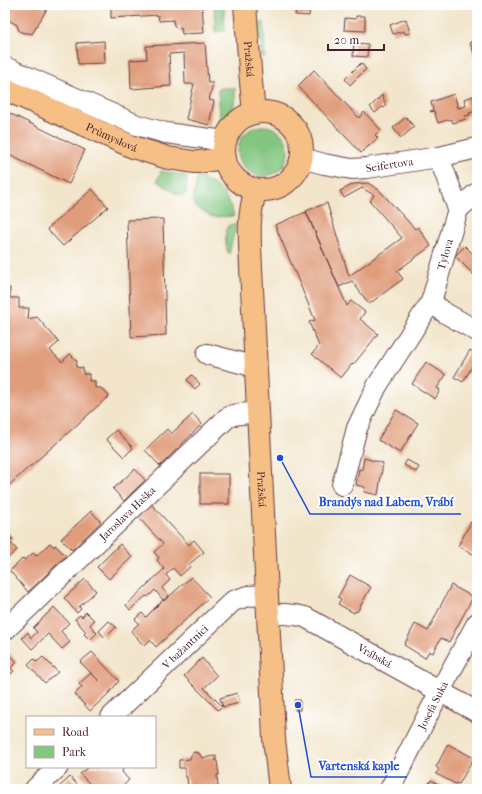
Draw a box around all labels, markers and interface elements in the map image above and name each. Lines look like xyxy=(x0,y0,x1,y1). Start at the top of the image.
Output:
scale bar xyxy=(328,26,384,52)
text: 20 m xyxy=(334,33,359,47)
street label: Pražská xyxy=(241,40,257,78)
street label: Průmyslová xyxy=(84,120,140,155)
street label: Seifertova xyxy=(365,155,415,175)
street label: Tylova xyxy=(435,236,456,272)
street label: Pražská xyxy=(254,471,269,508)
street label: Jaroslava Haška xyxy=(96,483,159,544)
callout: Brandýs nad Labem, Vrábí xyxy=(310,490,461,514)
text: Brandýs nad Labem, Vrábí xyxy=(319,495,454,510)
street label: V bažantnici xyxy=(159,622,211,673)
street label: Vrábská xyxy=(354,641,395,671)
street label: Josefa Suka xyxy=(415,678,452,733)
legend xyxy=(26,716,156,768)
text: Road xyxy=(62,725,89,739)
text: Park xyxy=(62,745,87,759)
callout: Vartenská kaple xyxy=(311,753,407,777)
text: Vartenská kaple xyxy=(318,759,400,774)

